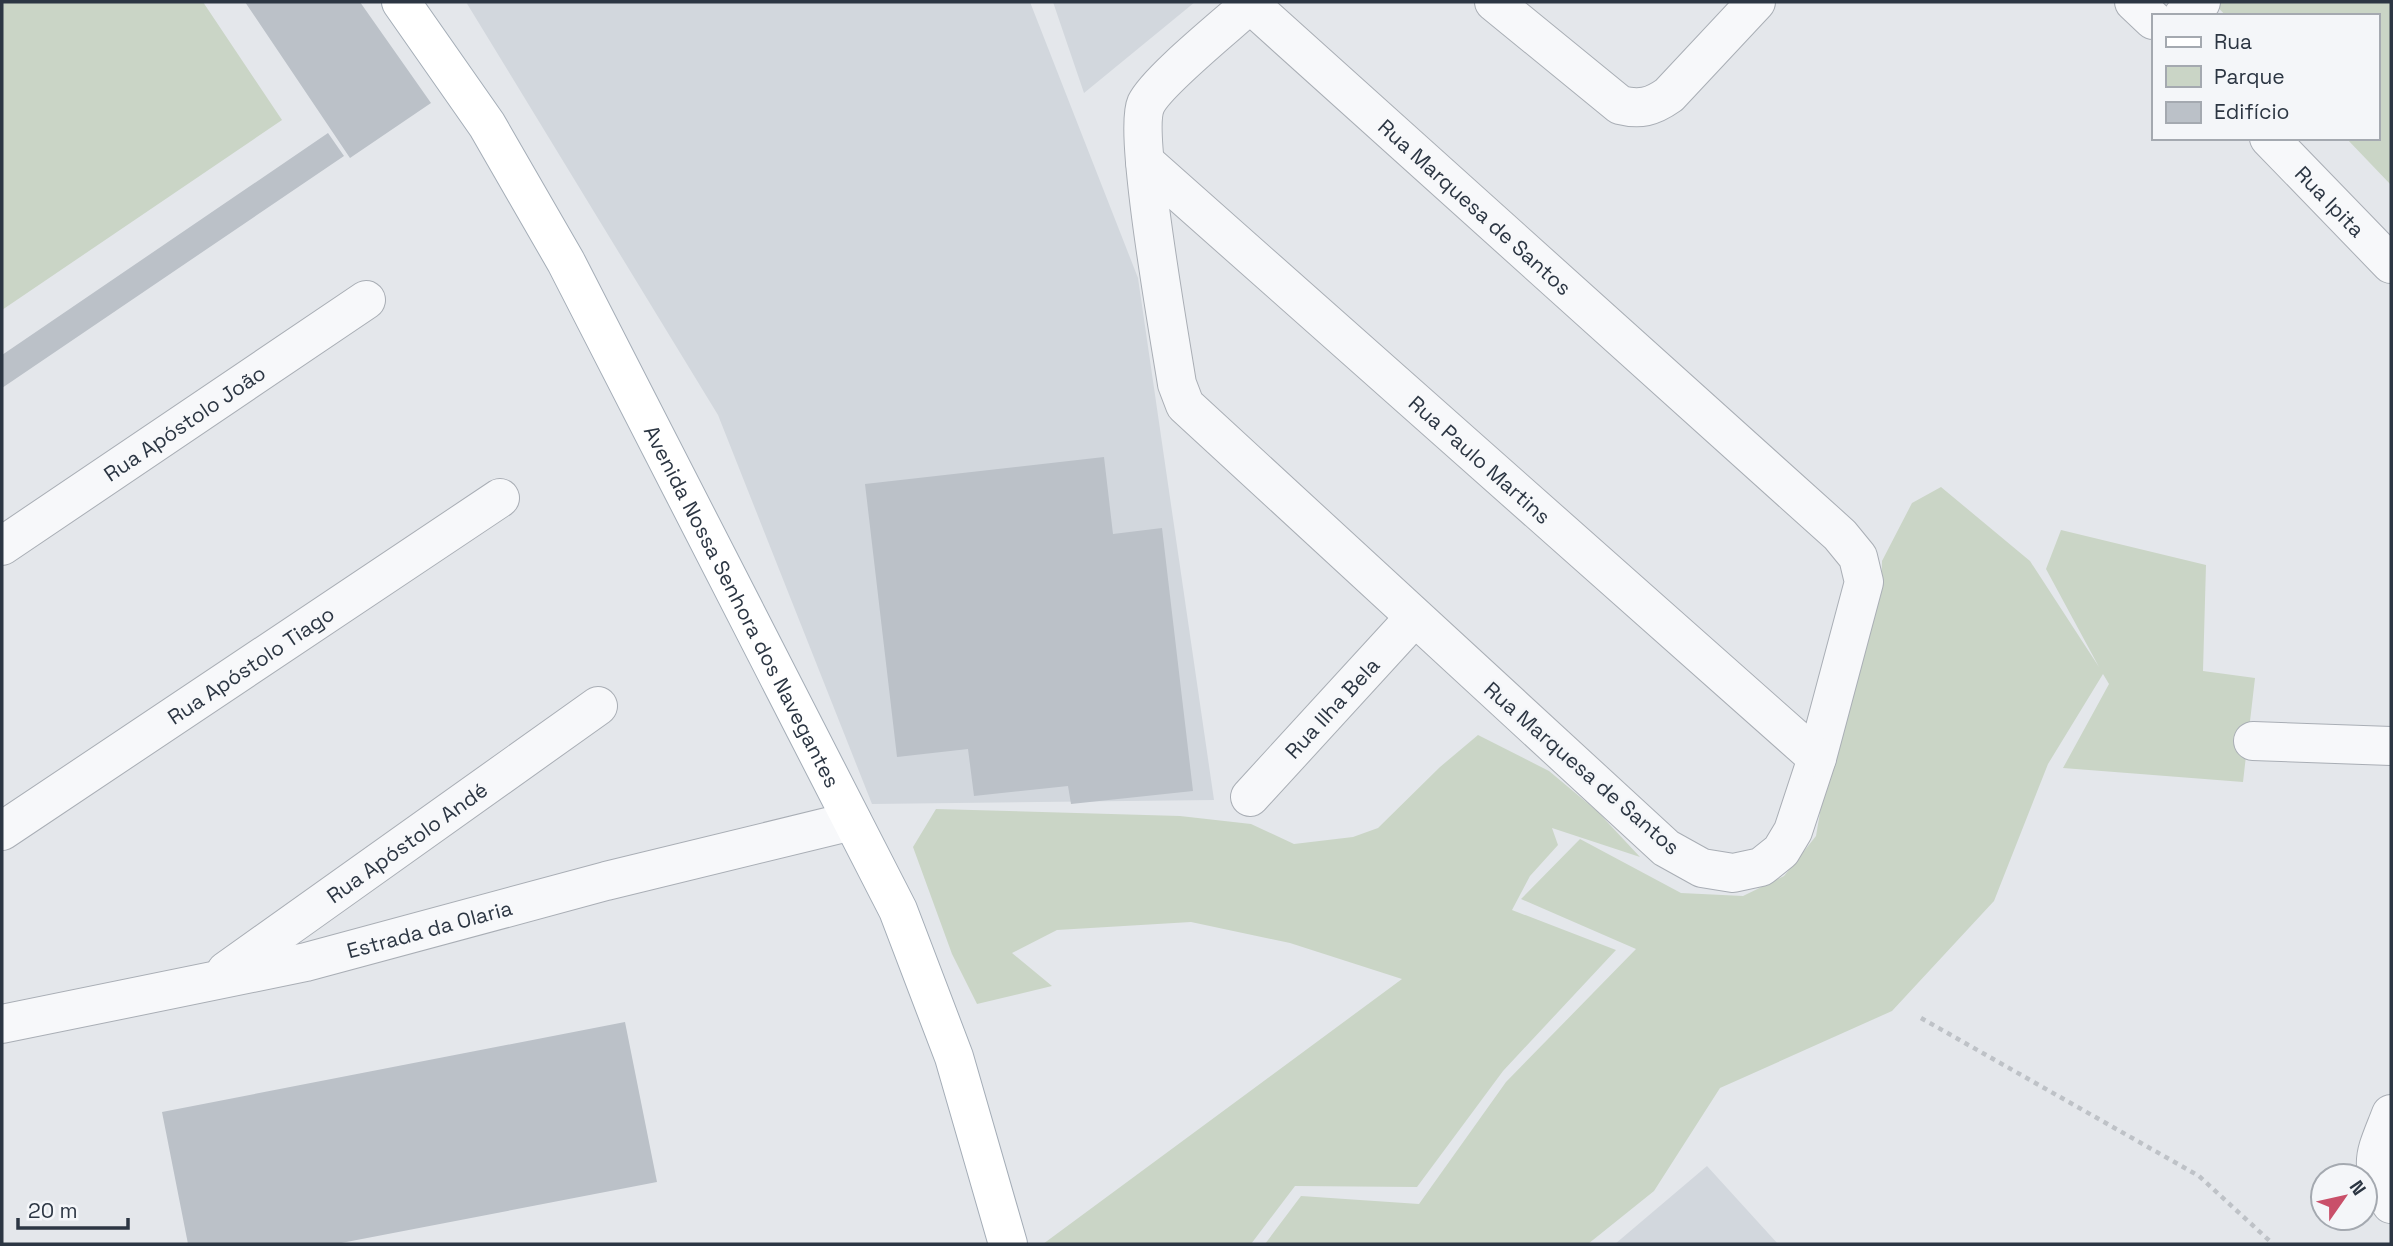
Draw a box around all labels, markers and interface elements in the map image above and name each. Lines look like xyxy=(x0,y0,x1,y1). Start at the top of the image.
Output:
legend xyxy=(2152,14,2379,140)
text: Rua xyxy=(2214,28,2252,55)
text: Parque xyxy=(2214,63,2285,90)
text: Edifício xyxy=(2214,98,2290,125)
street label: Rua Marquesa de Santos xyxy=(1373,113,1578,301)
street label: Rua Ipita xyxy=(2290,160,2371,243)
street label: Rua Apóstolo João xyxy=(98,359,270,487)
street label: Rua Paulo Martins xyxy=(1403,389,1557,529)
street label: Avenida Nossa Senhora dos Navegantes xyxy=(638,420,846,792)
street label: Rua Apóstolo Tiago xyxy=(162,599,339,730)
street label: Rua Ilha Bela xyxy=(1279,652,1385,764)
street label: Rua Marquesa de Santos xyxy=(1478,676,1686,860)
street label: Rua Apóstolo Andé xyxy=(321,776,493,909)
street label: Estrada da Olaria xyxy=(344,893,515,964)
north arrow xyxy=(2309,1162,2379,1232)
text: N xyxy=(2344,1176,2372,1200)
scale bar xyxy=(18,1186,128,1230)
text: 20 m xyxy=(28,1197,78,1224)

